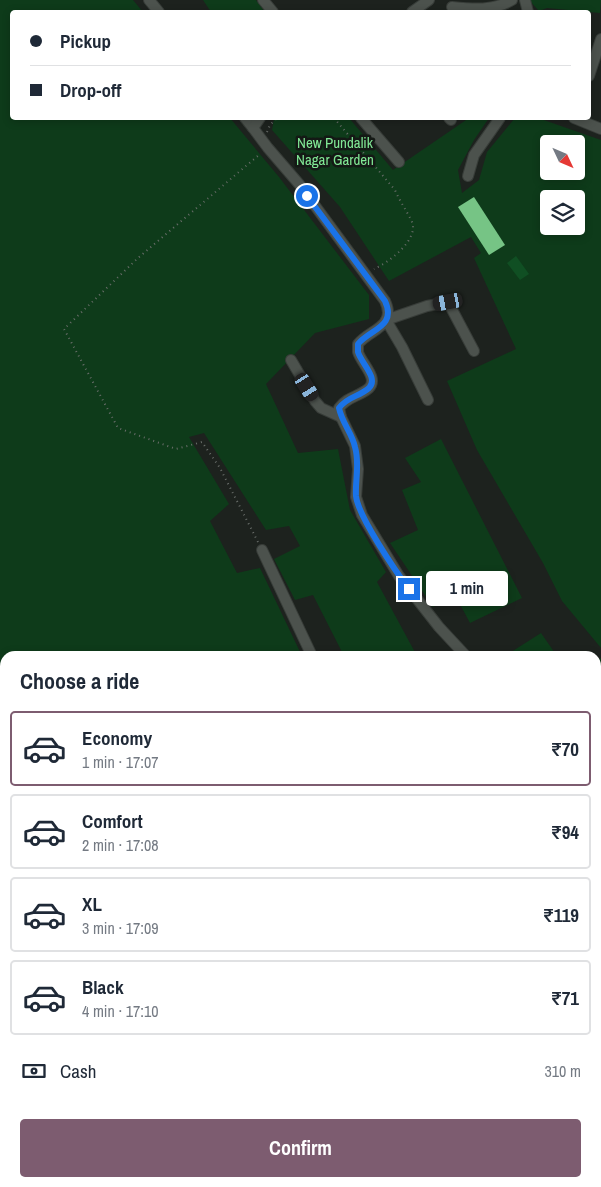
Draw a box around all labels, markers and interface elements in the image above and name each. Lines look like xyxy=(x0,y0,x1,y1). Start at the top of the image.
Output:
text: Pickup xyxy=(60,28,111,54)
text: Drop-off xyxy=(60,77,121,103)
park label: New Pundalik Nagar Garden xyxy=(296,132,374,170)
north arrow xyxy=(540,135,585,180)
map controls xyxy=(540,135,585,235)
route start xyxy=(296,185,318,207)
button: layers xyxy=(540,190,585,235)
car xyxy=(431,292,464,312)
car xyxy=(292,370,321,404)
callout: 1 min xyxy=(426,572,509,606)
text: 1 min xyxy=(450,577,484,599)
route end xyxy=(398,578,420,600)
text: Choose a ride xyxy=(20,666,139,696)
text: Economy xyxy=(82,725,152,751)
icon: car xyxy=(22,726,67,771)
text: ₹70 xyxy=(551,736,579,762)
text: 1 min · 17:07 xyxy=(82,751,159,773)
text: Comfort xyxy=(82,808,143,834)
icon: car xyxy=(22,809,67,854)
text: ₹94 xyxy=(551,819,579,845)
text: 2 min · 17:08 xyxy=(82,834,159,856)
text: XL xyxy=(82,891,102,917)
icon: car xyxy=(22,892,67,937)
text: ₹119 xyxy=(543,902,579,928)
text: 3 min · 17:09 xyxy=(82,917,159,939)
text: Black xyxy=(82,974,124,1000)
icon: car xyxy=(22,975,67,1020)
text: ₹71 xyxy=(551,985,579,1011)
text: 4 min · 17:10 xyxy=(82,1000,159,1022)
icon: cash xyxy=(20,1057,48,1085)
text: Cash xyxy=(60,1058,96,1084)
text: 310 m xyxy=(545,1060,581,1082)
button: Confirm xyxy=(20,1119,581,1177)

